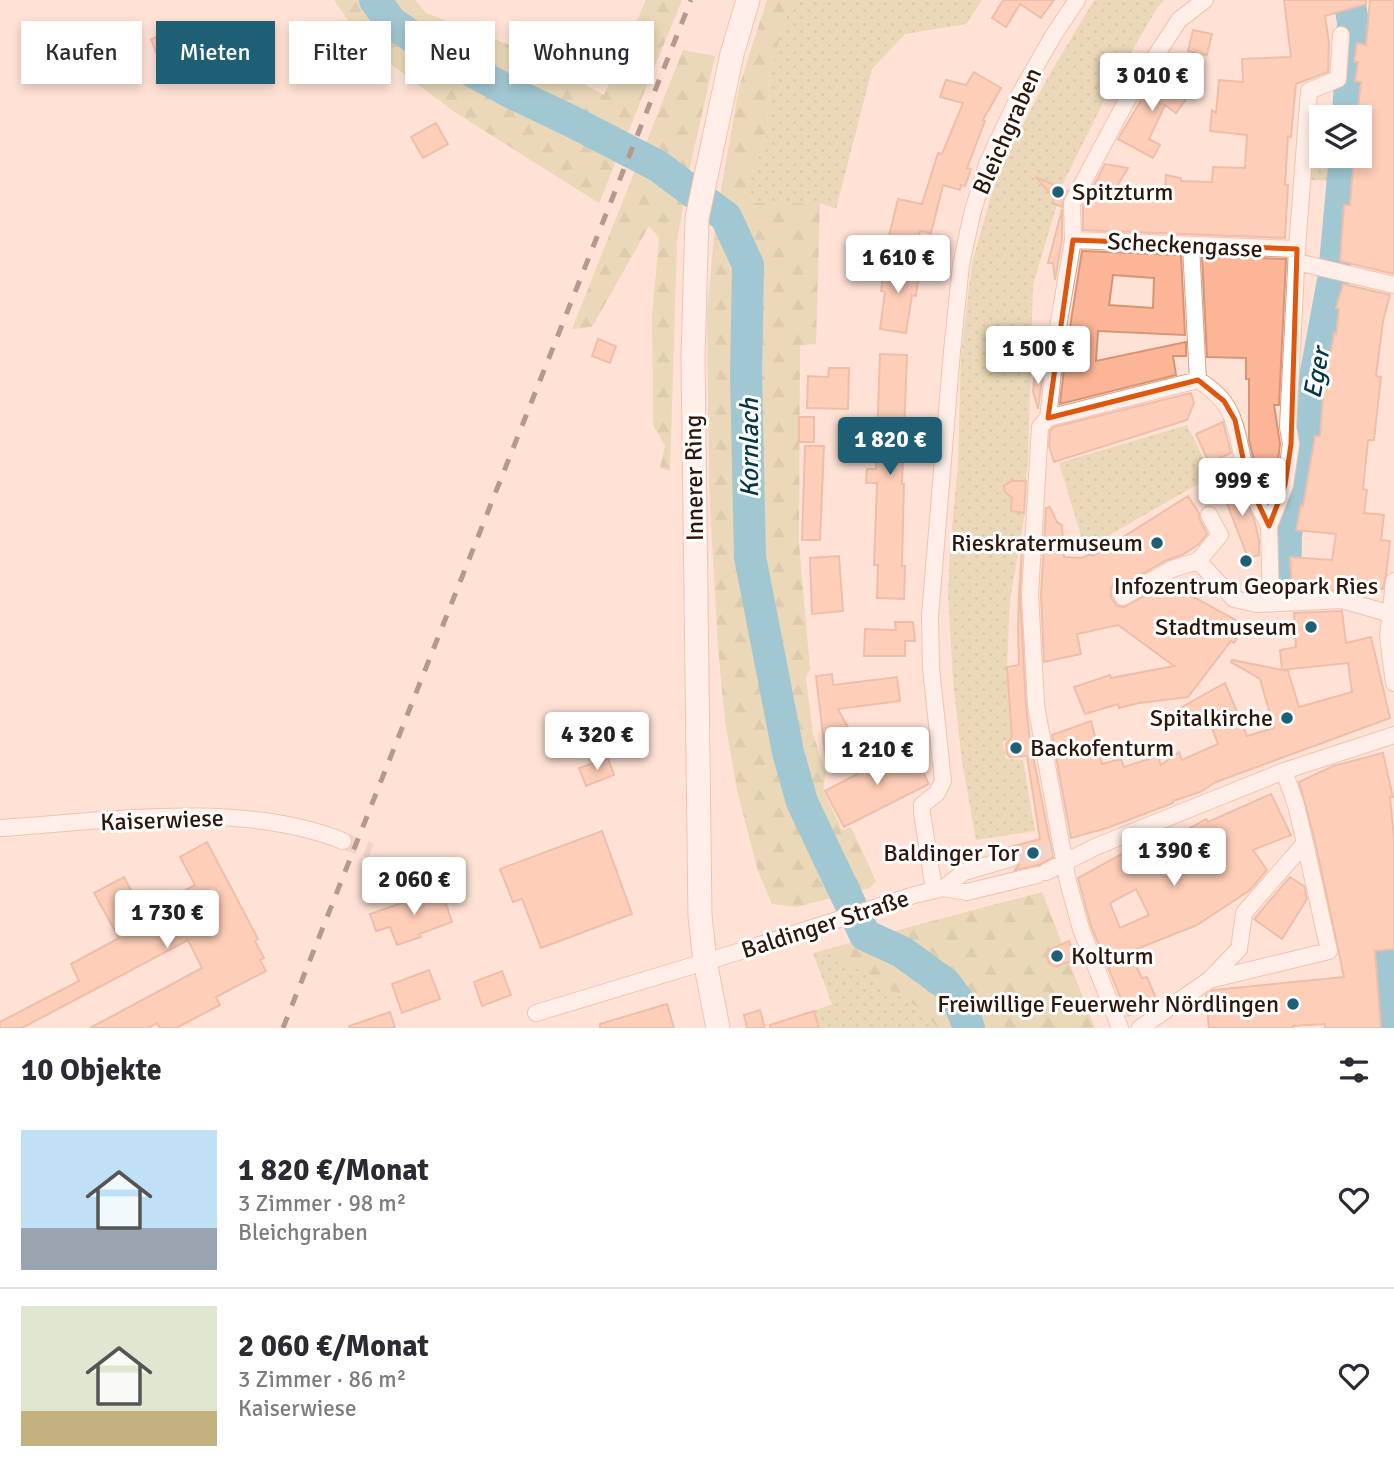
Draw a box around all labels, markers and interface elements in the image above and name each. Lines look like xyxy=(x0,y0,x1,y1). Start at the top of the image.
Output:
chip: Kaufen xyxy=(21,21,142,84)
chip: Mieten xyxy=(156,21,275,84)
chip: Filter xyxy=(289,21,391,84)
chip: Neu xyxy=(405,21,495,84)
chip: Wohnung xyxy=(509,21,654,84)
pin: 3 010 € xyxy=(1087,54,1217,113)
text: 3 010 € xyxy=(1116,61,1188,90)
street label: Bleichgraben xyxy=(966,63,1048,199)
map controls xyxy=(1309,105,1372,168)
button: layers xyxy=(1309,105,1372,168)
place label: Spitzturm xyxy=(1072,177,1173,207)
marker: Spitzturm xyxy=(1050,184,1066,200)
street label: Scheckengasse xyxy=(1107,226,1263,264)
pin: 1 610 € xyxy=(833,236,963,295)
text: 1 610 € xyxy=(862,243,934,272)
pin: 1 500 € xyxy=(973,326,1103,386)
text: 1 500 € xyxy=(1002,334,1074,363)
water label: Eger xyxy=(1296,342,1338,401)
water label: Kornlach xyxy=(734,397,766,498)
street label: Innerer Ring xyxy=(678,415,710,541)
pin: 1 820 € xyxy=(825,418,955,477)
text: 1 820 € xyxy=(854,425,926,454)
pin: 999 € xyxy=(1193,458,1291,518)
text: 999 € xyxy=(1215,466,1269,495)
place label: Rieskratermuseum xyxy=(951,528,1143,558)
marker: Rieskratermuseum xyxy=(1149,535,1165,551)
marker: Infozentrum Geopark Ries xyxy=(1238,553,1254,569)
place label: Infozentrum Geopark Ries xyxy=(1114,571,1378,601)
place label: Stadtmuseum xyxy=(1155,612,1297,642)
marker: Stadtmuseum xyxy=(1303,619,1319,635)
place label: Spitalkirche xyxy=(1150,703,1273,733)
marker: Spitalkirche xyxy=(1279,710,1295,726)
pin: 4 320 € xyxy=(532,712,662,772)
text: 4 320 € xyxy=(561,720,633,749)
pin: 1 210 € xyxy=(812,728,942,787)
place label: Backofenturm xyxy=(1030,733,1174,763)
text: 1 210 € xyxy=(841,735,913,764)
marker: Backofenturm xyxy=(1008,740,1024,756)
street label: Kaiserwiese xyxy=(100,803,224,837)
pin: 1 390 € xyxy=(1109,828,1239,888)
text: 1 390 € xyxy=(1138,836,1210,865)
place label: Baldinger Tor xyxy=(883,838,1019,868)
marker: Baldinger Tor xyxy=(1025,845,1041,861)
pin: 2 060 € xyxy=(349,858,479,917)
text: 2 060 € xyxy=(378,865,450,894)
street label: Baldinger Straße xyxy=(738,883,912,965)
pin: 1 730 € xyxy=(102,890,232,950)
text: 1 730 € xyxy=(131,898,203,927)
place label: Kolturm xyxy=(1071,941,1154,971)
marker: Kolturm xyxy=(1049,948,1065,964)
place label: Freiwillige Feuerwehr Nördlingen xyxy=(937,989,1279,1019)
marker: Freiwillige Feuerwehr Nördlingen xyxy=(1285,996,1301,1012)
icon: filters xyxy=(1335,1051,1373,1089)
text: 10 Objekte xyxy=(21,1052,162,1089)
text: 1 820 €/Monat xyxy=(238,1152,429,1189)
icon: home xyxy=(77,1158,161,1242)
icon: heart xyxy=(1335,1181,1373,1219)
text: 3 Zimmer · 98 m² xyxy=(238,1189,406,1218)
text: Bleichgraben xyxy=(238,1218,368,1247)
text: 2 060 €/Monat xyxy=(238,1328,429,1365)
icon: home xyxy=(77,1334,161,1418)
icon: heart xyxy=(1335,1357,1373,1395)
text: 3 Zimmer · 86 m² xyxy=(238,1365,406,1394)
text: Kaiserwiese xyxy=(238,1394,356,1423)

